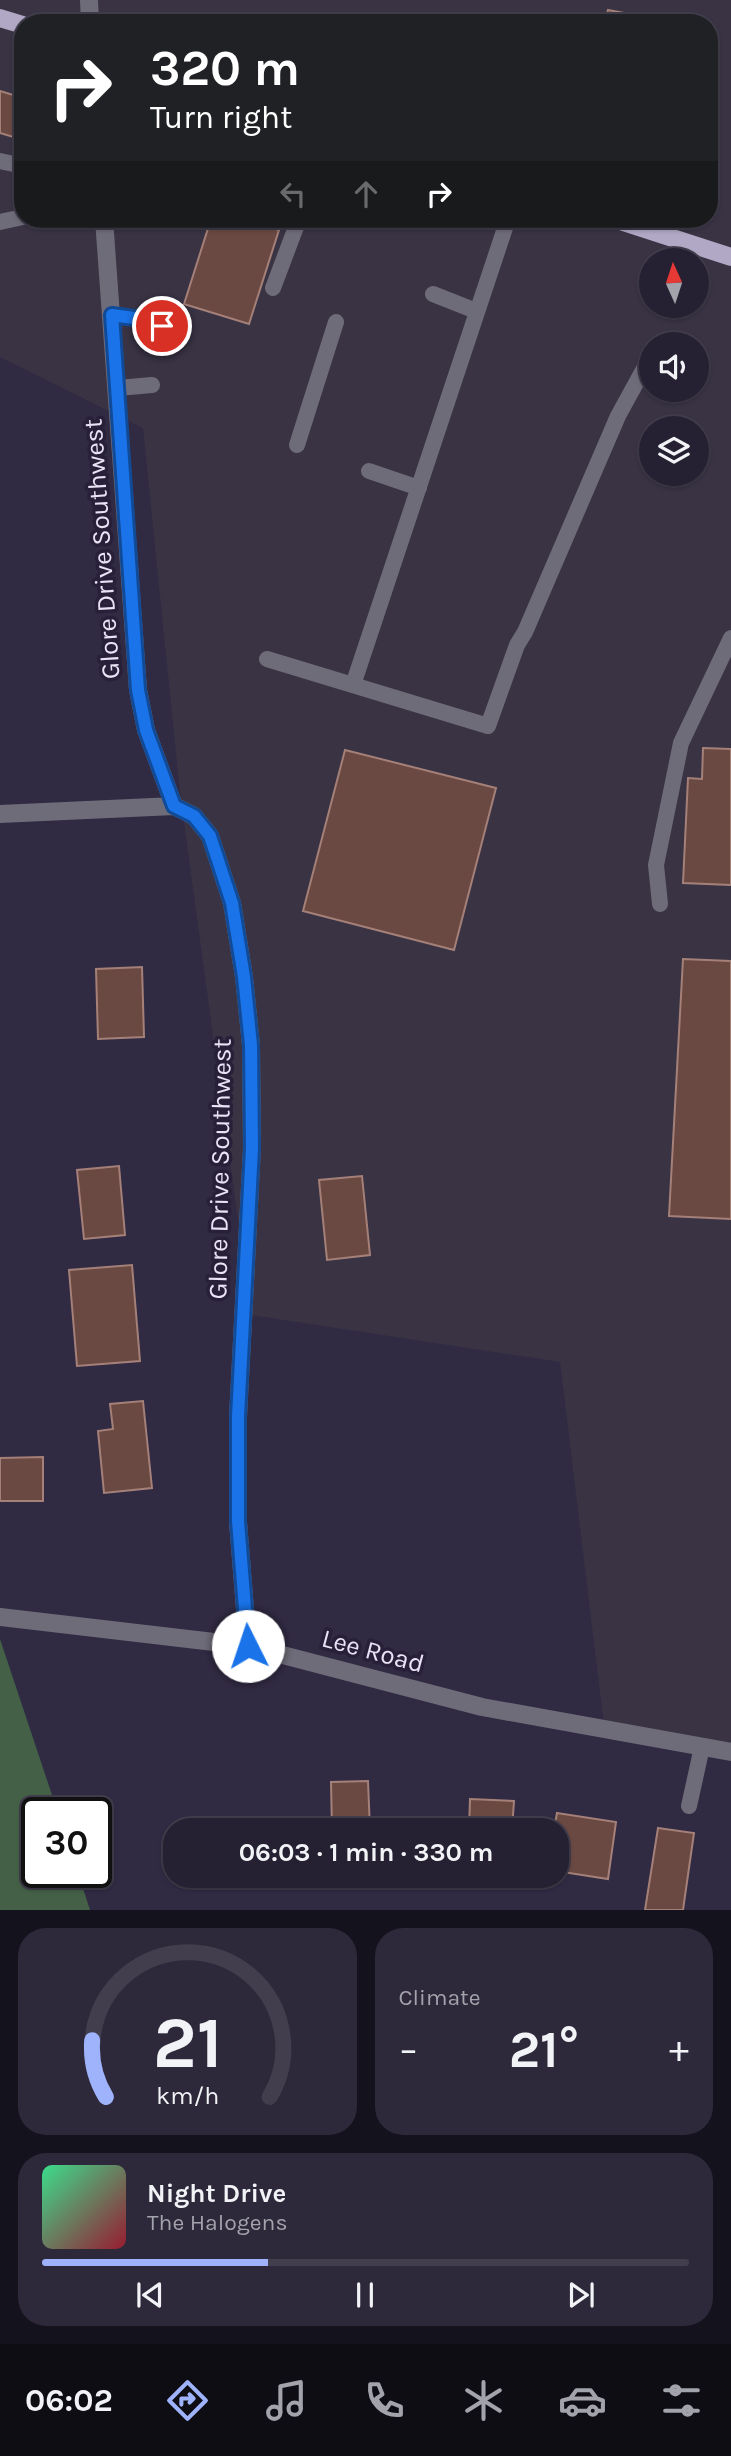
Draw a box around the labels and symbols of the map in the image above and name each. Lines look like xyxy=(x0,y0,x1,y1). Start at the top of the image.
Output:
north arrow xyxy=(639,248,709,318)
pin xyxy=(132,296,192,356)
street label: Glore Drive Southwest xyxy=(77,418,127,680)
street label: Glore Drive Southwest xyxy=(202,1038,238,1300)
position arrow xyxy=(211,1609,285,1683)
street label: Lee Road xyxy=(318,1622,428,1680)
speed limit sign: 30 xyxy=(21,1797,112,1888)

